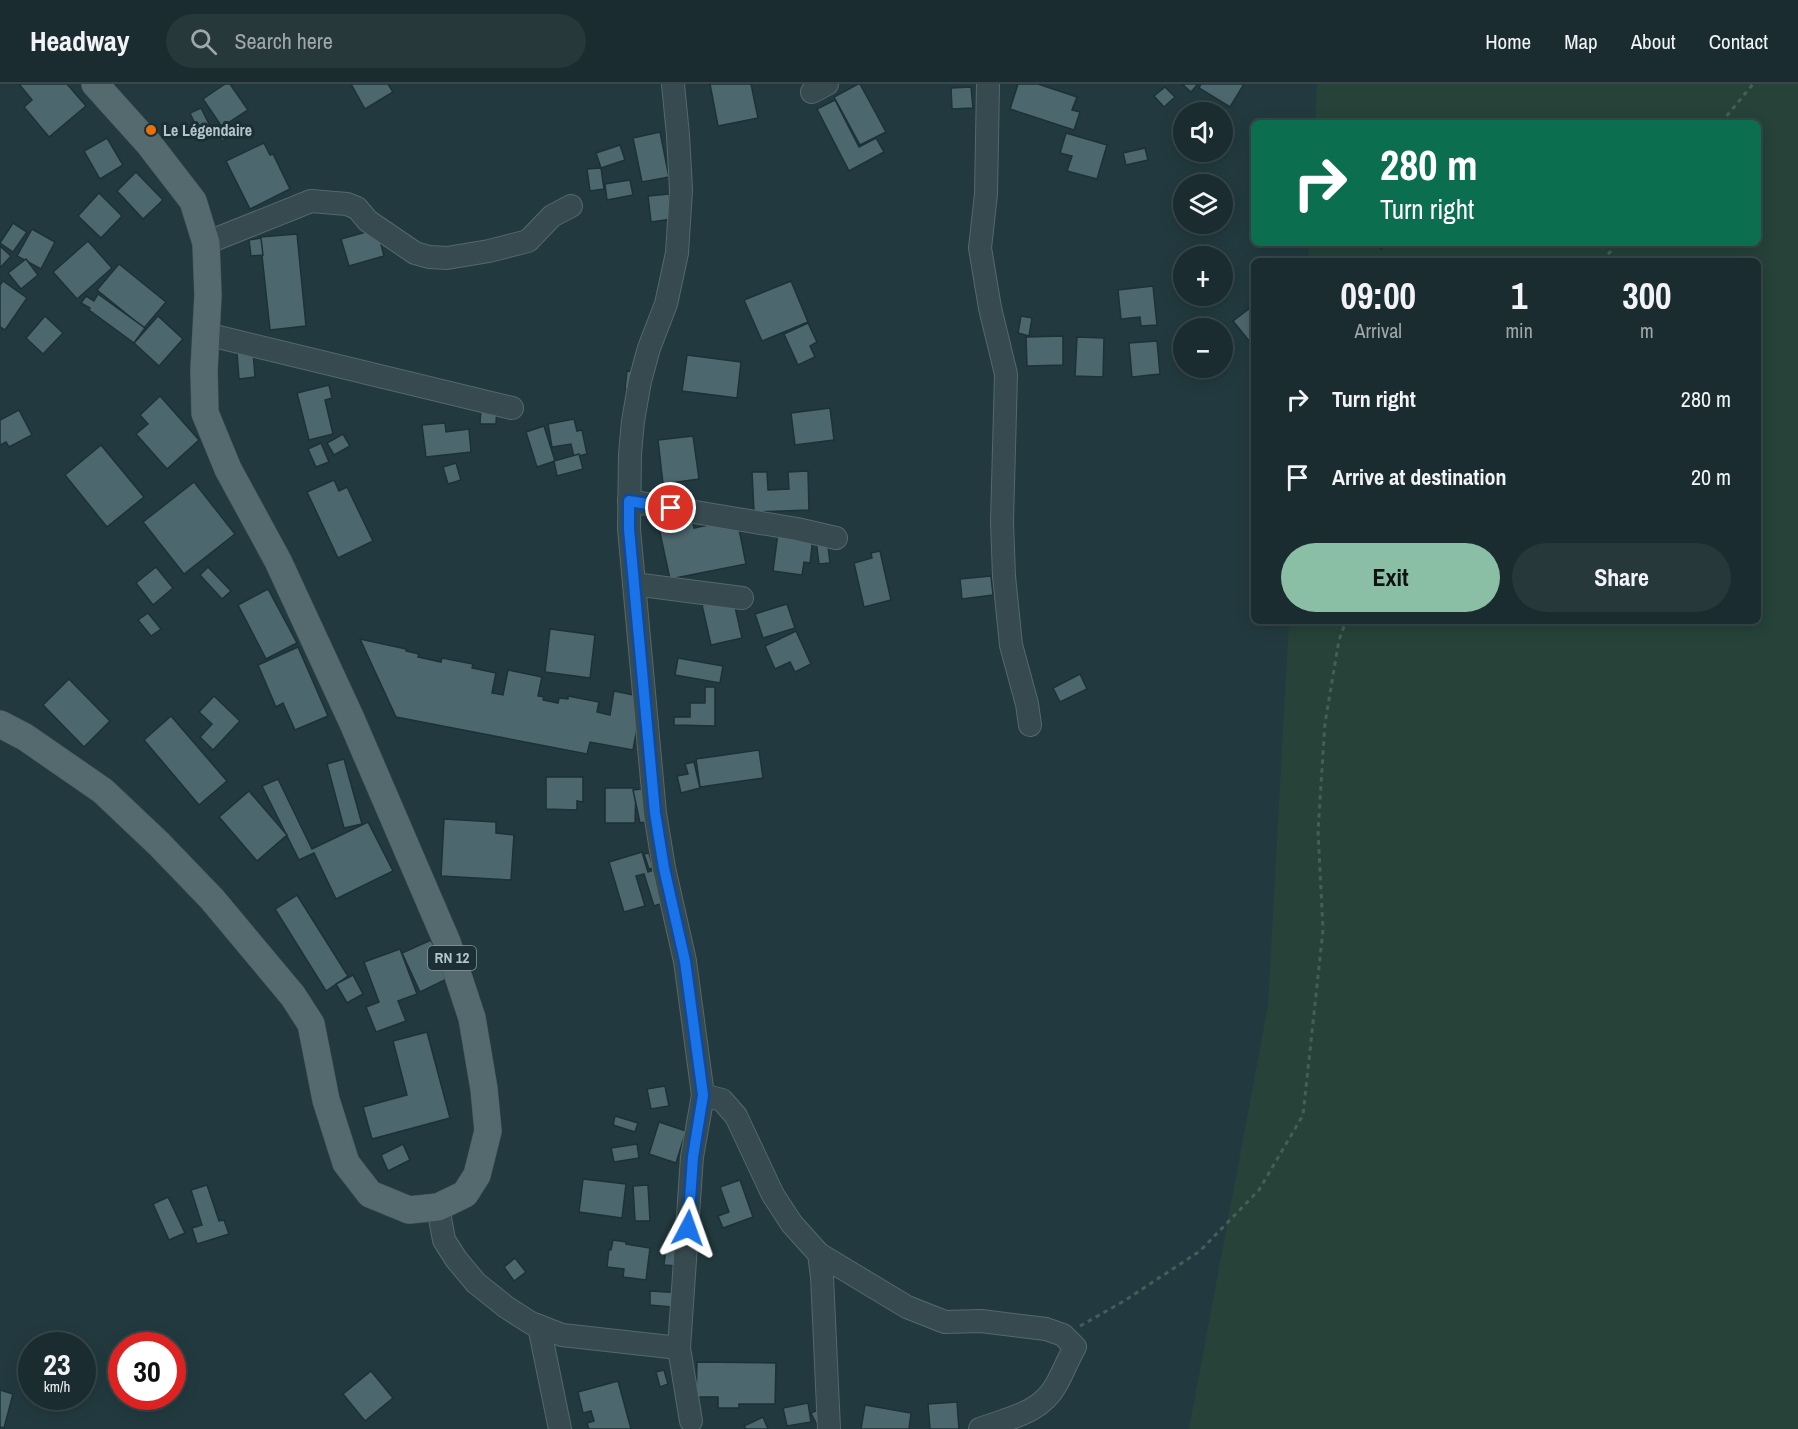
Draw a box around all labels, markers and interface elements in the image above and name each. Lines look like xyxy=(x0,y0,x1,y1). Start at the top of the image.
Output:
search box xyxy=(166,14,586,68)
text: Headway xyxy=(30,22,130,60)
icon: search xyxy=(187,25,220,58)
text: Search here xyxy=(235,26,333,56)
text: Home xyxy=(1485,27,1531,56)
text: Map xyxy=(1564,27,1598,56)
text: About xyxy=(1631,27,1676,56)
text: Contact xyxy=(1709,27,1768,56)
map controls xyxy=(1173,102,1233,378)
button: sound xyxy=(1173,102,1233,162)
place label: Le Légendaire xyxy=(163,119,252,141)
marker: Le Légendaire xyxy=(144,123,158,137)
text: 280 m xyxy=(1380,137,1478,193)
icon: right xyxy=(1281,144,1359,222)
button: layers xyxy=(1173,174,1233,234)
text: Turn right xyxy=(1380,191,1474,227)
button: + xyxy=(1173,246,1233,306)
text: 09:00 xyxy=(1340,272,1416,320)
text: 1 xyxy=(1511,272,1527,320)
text: 300 xyxy=(1622,272,1672,320)
text: Arrival xyxy=(1355,317,1402,344)
text: min xyxy=(1505,317,1533,344)
text: m xyxy=(1640,317,1654,344)
button: − xyxy=(1173,318,1233,378)
icon: right xyxy=(1281,383,1314,416)
text: Turn right xyxy=(1332,384,1416,414)
text: 280 m xyxy=(1681,384,1731,414)
icon: arrive xyxy=(1281,461,1314,494)
text: Arrive at destination xyxy=(1332,462,1506,492)
text: 20 m xyxy=(1691,462,1731,492)
pin xyxy=(645,482,696,533)
icon: arrive xyxy=(654,491,687,524)
button: Exit xyxy=(1281,543,1500,612)
button: Share xyxy=(1512,543,1731,612)
road number: RN 12 xyxy=(428,946,476,970)
position arrow xyxy=(656,1196,720,1260)
speed limit sign: 30 xyxy=(108,1332,186,1410)
text: 23 xyxy=(43,1344,71,1384)
text: km/h xyxy=(44,1376,70,1397)

